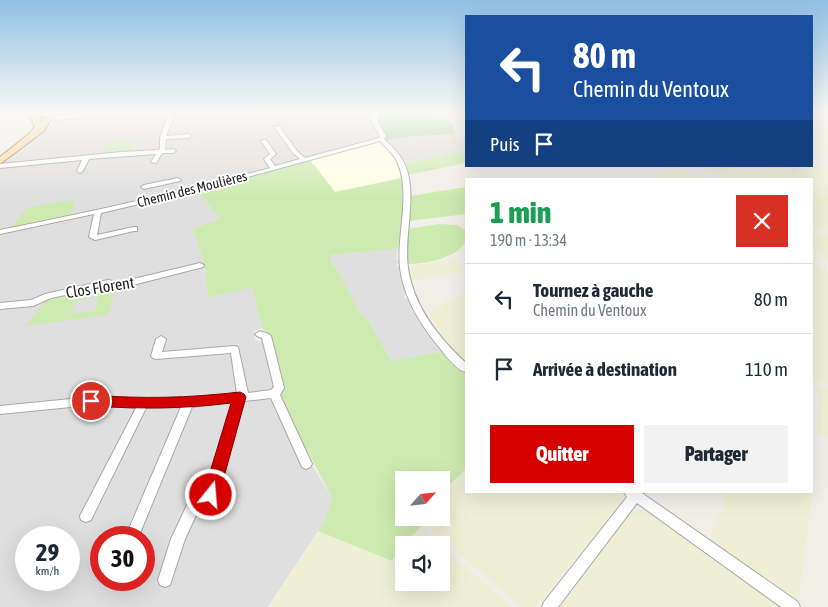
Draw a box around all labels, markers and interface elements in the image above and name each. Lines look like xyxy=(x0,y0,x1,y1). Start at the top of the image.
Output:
icon: left xyxy=(490,35,555,100)
text: 80 m xyxy=(573,35,636,75)
text: Chemin du Ventoux xyxy=(573,76,729,102)
icon: arrive xyxy=(530,130,558,158)
text: Puis xyxy=(490,133,520,155)
street label: Chemin des Moulières xyxy=(135,168,249,210)
text: 1 min xyxy=(490,195,551,229)
button: close xyxy=(736,195,788,247)
text: 190 m · 13:34 xyxy=(490,231,567,249)
street label: Clos Florent xyxy=(64,273,136,301)
text: Tournez à gauche xyxy=(533,279,653,301)
icon: left xyxy=(490,285,518,313)
text: 80 m xyxy=(754,288,788,310)
text: Chemin du Ventoux xyxy=(533,301,646,319)
icon: arrive xyxy=(490,355,518,383)
text: Arrivée à destination xyxy=(533,358,677,380)
text: 110 m xyxy=(745,358,788,380)
pin xyxy=(70,380,112,422)
icon: arrive xyxy=(77,387,105,415)
button: Quitter xyxy=(490,425,634,483)
button: Partager xyxy=(644,425,788,483)
position arrow xyxy=(184,468,236,520)
north arrow xyxy=(395,471,450,526)
map controls xyxy=(395,471,450,591)
speed limit sign: 30 xyxy=(90,526,155,591)
button: sound xyxy=(395,536,450,591)
text: 29 xyxy=(36,538,59,566)
text: km/h xyxy=(36,564,59,578)

